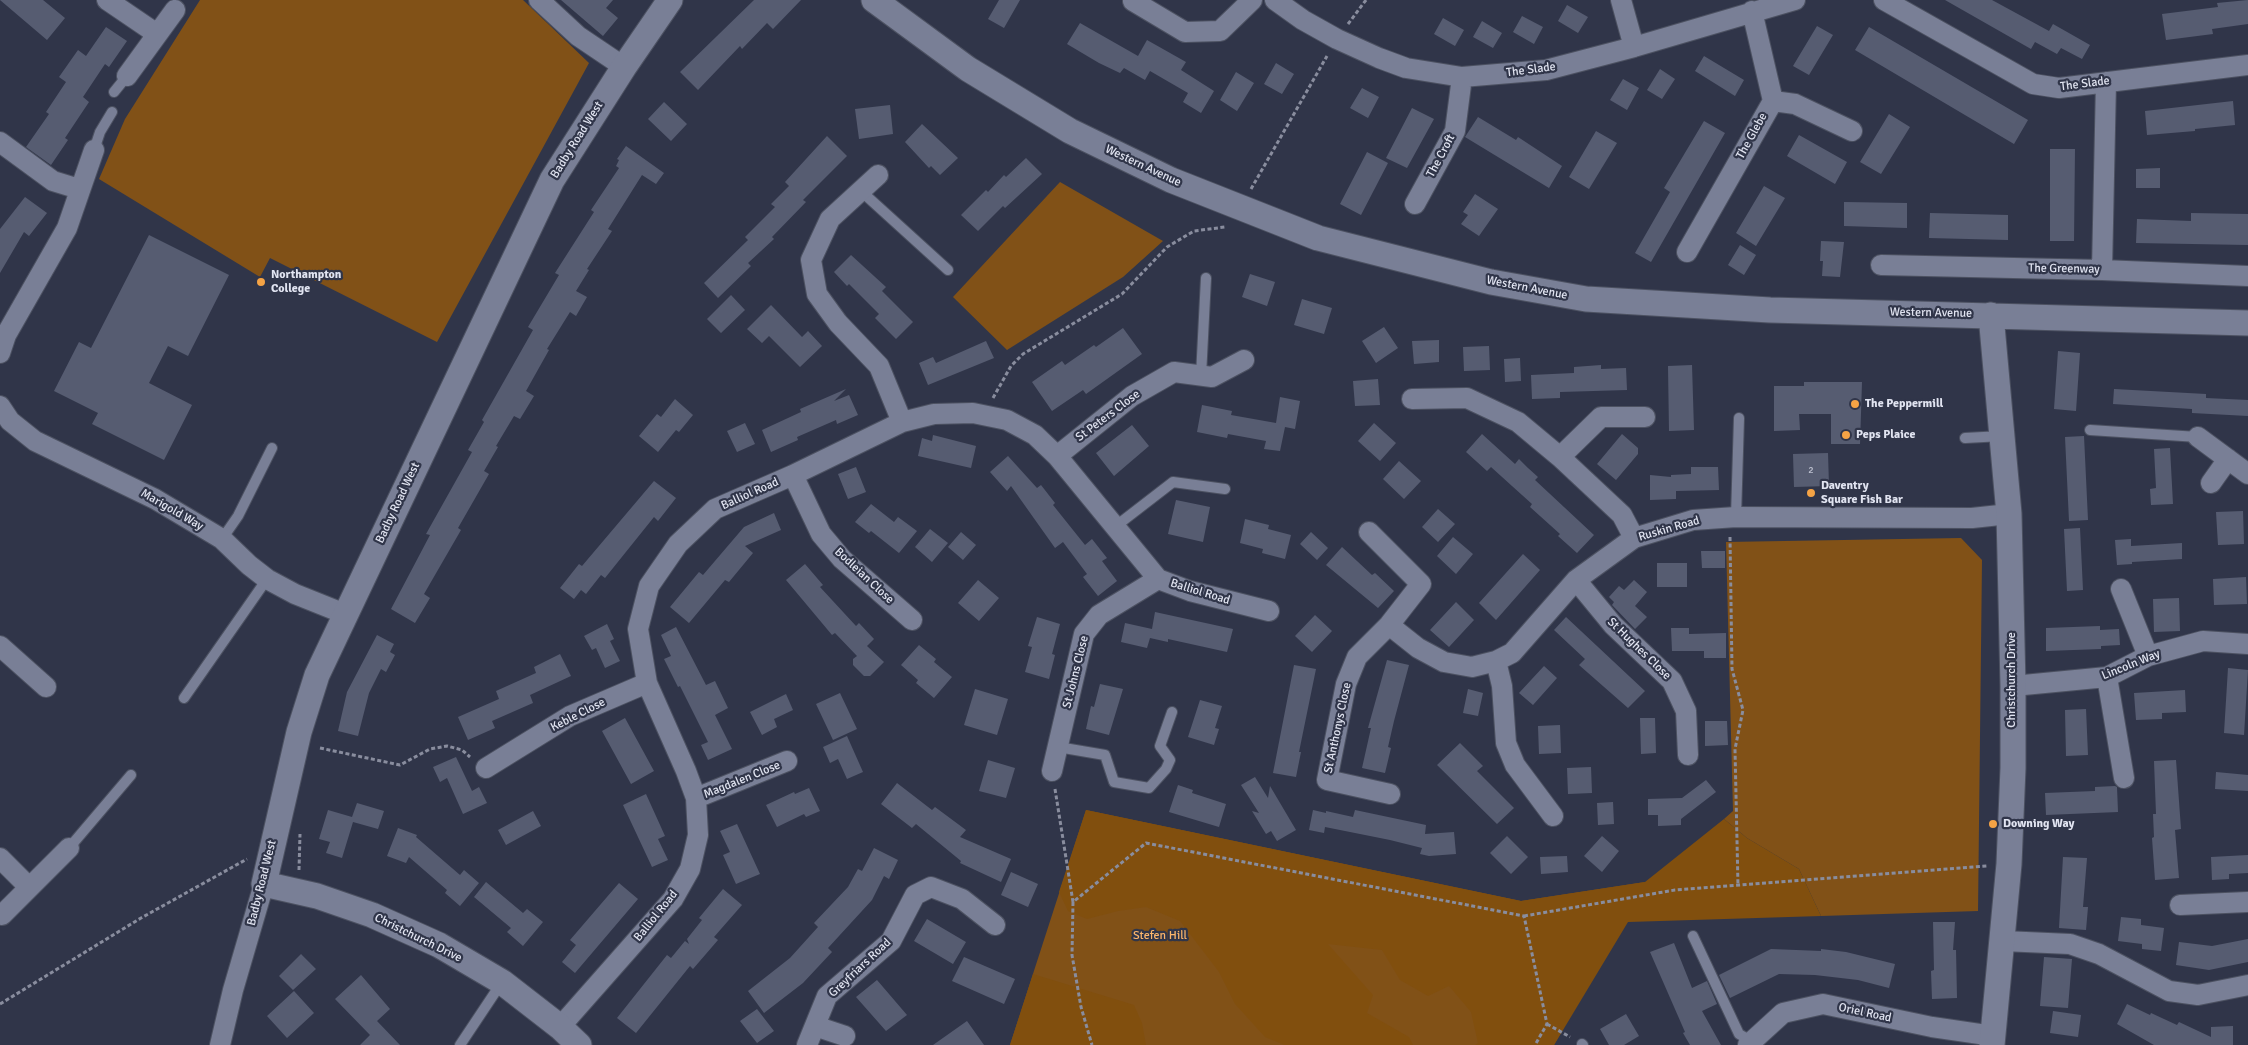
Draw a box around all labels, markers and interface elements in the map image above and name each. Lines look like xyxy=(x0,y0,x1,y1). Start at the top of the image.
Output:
street label: The Slade xyxy=(1505,60,1557,80)
street label: The Slade xyxy=(2059,74,2111,94)
street label: Badby Road West xyxy=(548,99,606,181)
street label: The Glebe xyxy=(1733,110,1771,162)
street label: The Croft xyxy=(1424,132,1458,180)
street label: Western Avenue xyxy=(1103,142,1183,190)
street label: The Greenway xyxy=(2028,261,2100,277)
place label: Northampton College xyxy=(271,268,341,296)
street label: Western Avenue xyxy=(1485,273,1569,303)
marker: Northampton College xyxy=(255,276,267,288)
street label: Western Avenue xyxy=(1890,305,1972,321)
street label: St Peters Close xyxy=(1073,387,1143,445)
place label: The Peppermill xyxy=(1865,397,1943,411)
marker: The Peppermill xyxy=(1849,398,1861,410)
place label: Peps Plaice xyxy=(1856,428,1915,442)
marker: Peps Plaice xyxy=(1840,429,1852,441)
street label: Badby Road West xyxy=(373,460,423,546)
house number: 2 xyxy=(1808,464,1814,476)
street label: Balliol Road xyxy=(719,475,781,513)
place label: Daventry Square Fish Bar xyxy=(1821,479,1903,507)
street label: Marigold Way xyxy=(138,486,206,534)
marker: Daventry Square Fish Bar xyxy=(1805,487,1817,499)
street label: Ruskin Road xyxy=(1637,513,1701,545)
street label: Bodleian Close xyxy=(831,545,897,607)
street label: Balliol Road xyxy=(1168,576,1232,608)
street label: St Hughes Close xyxy=(1604,615,1674,683)
street label: Christchurch Drive xyxy=(2005,632,2019,728)
street label: St Johns Close xyxy=(1060,634,1092,710)
street label: Lincoln Way xyxy=(2100,647,2162,683)
street label: St Anthonys Close xyxy=(1321,681,1355,775)
street label: Keble Close xyxy=(548,695,608,735)
street label: Magdalen Close xyxy=(702,758,782,802)
place label: Downing Way xyxy=(2003,817,2075,831)
marker: Downing Way xyxy=(1987,818,1999,830)
street label: Badby Road West xyxy=(244,839,280,927)
street label: Balliol Road xyxy=(631,888,681,944)
street label: Christchurch Drive xyxy=(372,911,464,965)
park label: Stefen Hill xyxy=(1133,929,1187,943)
street label: Greyfriars Road xyxy=(826,936,894,1000)
street label: Oriel Road xyxy=(1837,1000,1893,1026)

